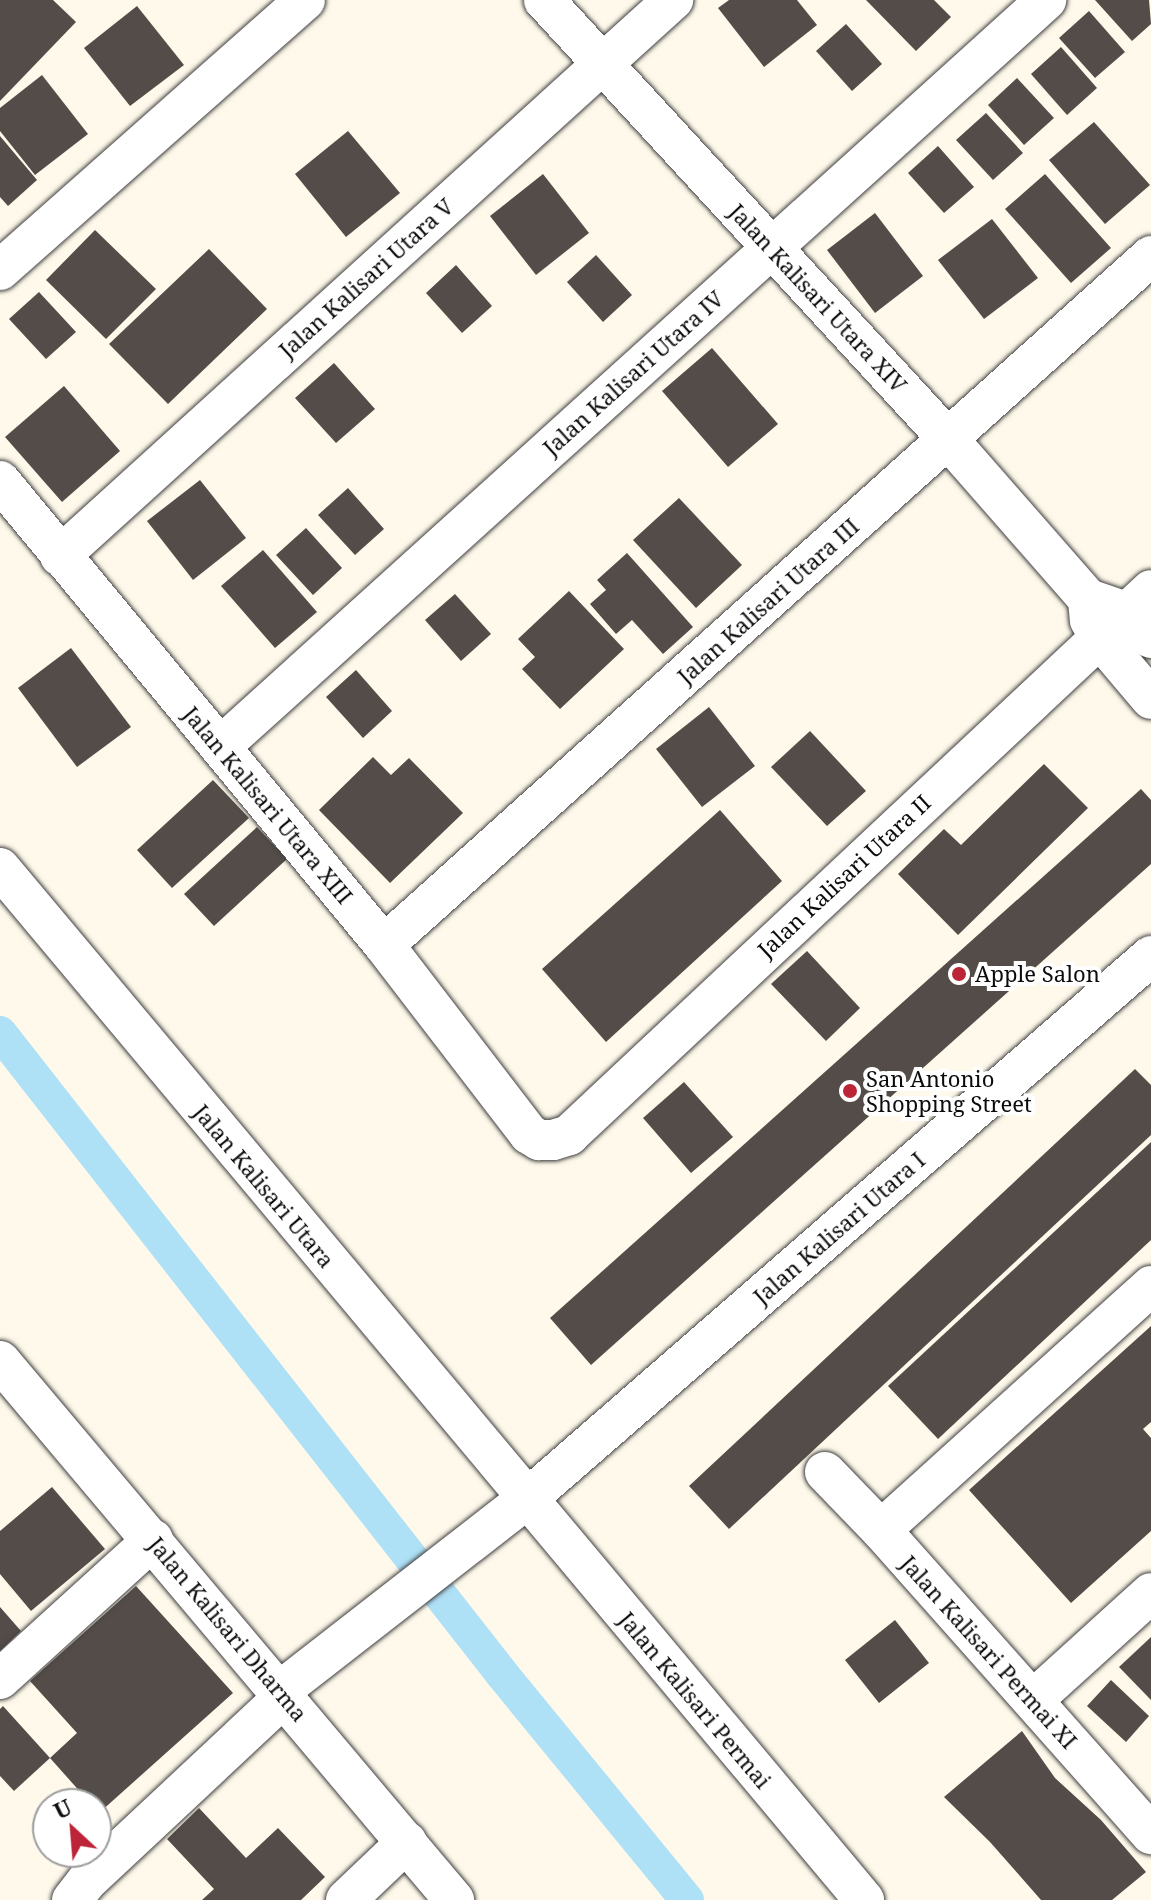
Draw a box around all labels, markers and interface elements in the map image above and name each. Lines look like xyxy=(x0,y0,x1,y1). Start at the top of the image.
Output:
street label: Jalan Kalisari Utara V xyxy=(273,193,459,363)
street label: Jalan Kalisari Utara XIV xyxy=(724,198,912,398)
street label: Jalan Kalisari Utara IV xyxy=(537,285,729,461)
street label: Jalan Kalisari Utara III xyxy=(672,513,864,689)
street label: Jalan Kalisari Utara XIII xyxy=(178,701,358,909)
street label: Jalan Kalisari Utara II xyxy=(752,789,936,963)
place label: Apple Salon xyxy=(975,961,1100,987)
marker: Apple Salon xyxy=(950,965,968,983)
place label: San Antonio Shopping Street xyxy=(866,1065,1032,1116)
marker: San Antonio Shopping Street xyxy=(841,1082,859,1100)
street label: Jalan Kalisari Utara xyxy=(188,1099,340,1273)
street label: Jalan Kalisari Utara I xyxy=(748,1146,930,1310)
street label: Jalan Kalisari Dharma xyxy=(143,1532,313,1726)
street label: Jalan Kalisari Permai XI xyxy=(895,1550,1083,1754)
street label: Jalan Kalisari Permai xyxy=(614,1606,776,1794)
north arrow xyxy=(32,1788,112,1868)
text: U xyxy=(48,1791,76,1825)

